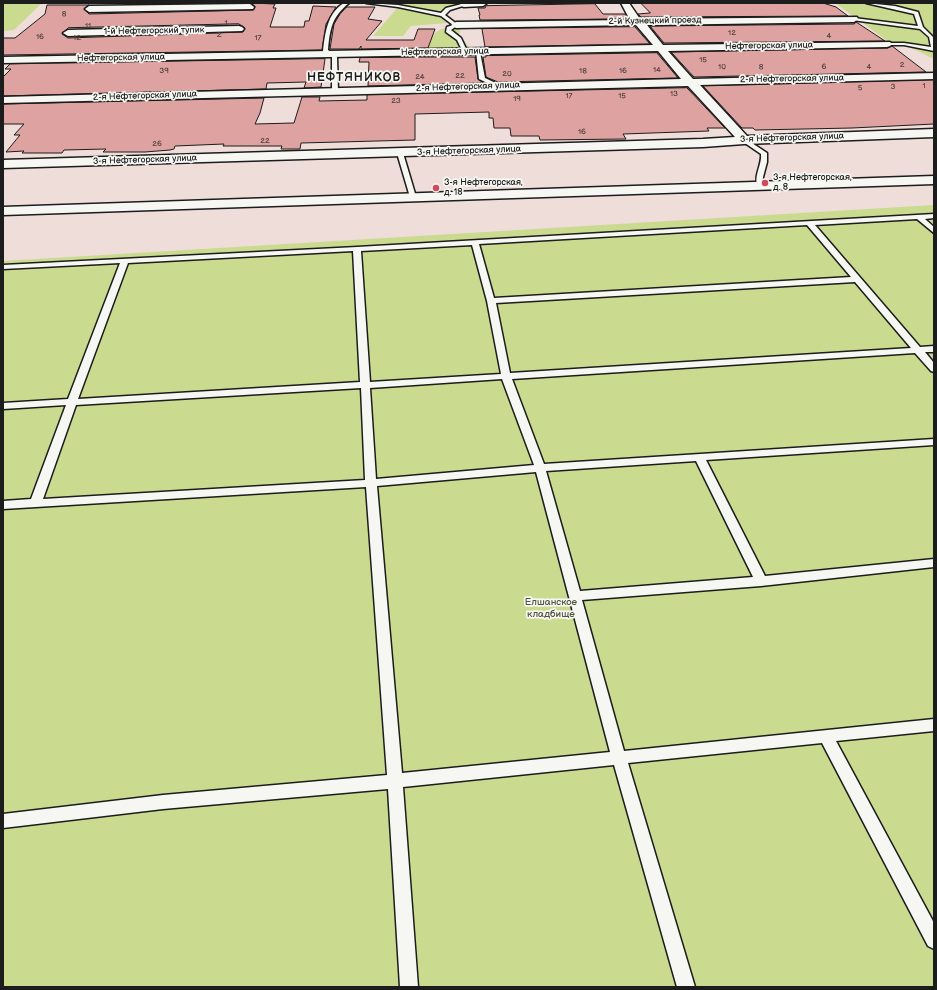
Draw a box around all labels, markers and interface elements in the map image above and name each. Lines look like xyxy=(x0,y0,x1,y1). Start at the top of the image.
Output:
house number: 8 xyxy=(62,9,66,19)
street label: 2-й Кузнецкий проезд xyxy=(608,15,702,27)
house number: 1 xyxy=(224,18,228,28)
house number: 11 xyxy=(85,21,91,31)
street label: 1-й Нефтегорский тупик xyxy=(104,25,204,37)
house number: 12 xyxy=(728,28,736,38)
house number: 2 xyxy=(217,30,221,40)
house number: 4 xyxy=(827,31,831,41)
house number: 16 xyxy=(36,32,44,42)
house number: 12 xyxy=(73,33,81,43)
house number: 17 xyxy=(254,33,262,43)
street label: Нефтегорская улица xyxy=(725,40,813,52)
street label: Нефтегорская улица xyxy=(401,46,489,58)
street label: Нефтегорская улица xyxy=(77,52,165,64)
house number: 15 xyxy=(699,55,707,65)
house number: 2 xyxy=(900,60,904,70)
house number: 10 xyxy=(718,62,726,72)
house number: 8 xyxy=(759,62,763,72)
house number: 6 xyxy=(822,62,826,72)
house number: 4 xyxy=(867,62,871,72)
house number: 14 xyxy=(653,65,661,75)
house number: 39 xyxy=(159,66,169,76)
house number: 18 xyxy=(579,66,587,76)
house number: 16 xyxy=(619,66,627,76)
house number: 20 xyxy=(502,69,512,79)
district label: НЕФТЯНИКОВ xyxy=(307,71,401,85)
house number: 22 xyxy=(455,71,465,81)
house number: 24 xyxy=(415,72,425,82)
street label: 2-я Нефтегорская улица xyxy=(740,73,844,85)
street label: 2-я Нефтегорская улица xyxy=(416,80,520,94)
house number: 1 xyxy=(922,81,926,91)
house number: 3 xyxy=(891,82,895,92)
house number: 5 xyxy=(858,83,862,93)
street label: 2-я Нефтегорская улица xyxy=(93,89,197,103)
house number: 13 xyxy=(670,89,678,99)
house number: 17 xyxy=(565,91,573,101)
house number: 15 xyxy=(618,91,626,101)
house number: 19 xyxy=(513,94,521,104)
house number: 23 xyxy=(391,96,401,106)
house number: 16 xyxy=(578,127,586,137)
street label: 3-я Нефтегорская улица xyxy=(740,131,844,145)
house number: 22 xyxy=(260,136,270,146)
house number: 26 xyxy=(152,139,162,149)
street label: 3-я Нефтегорская улица xyxy=(417,144,521,158)
street label: 3-я Нефтегорская улица xyxy=(93,153,197,167)
place label: 3-я Нефтегорская, д. 8 xyxy=(773,173,852,194)
place label: 3-я Нефтегорская, д. 18 xyxy=(444,178,523,199)
marker: 3-я Нефтегорская, д. 8 xyxy=(760,178,770,188)
marker: 3-я Нефтегорская, д. 18 xyxy=(431,183,441,193)
park label: Елшанское кладбище xyxy=(525,596,577,620)

